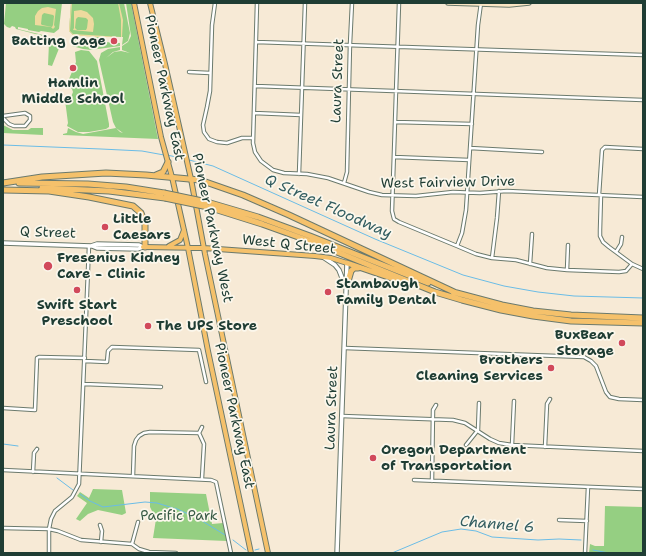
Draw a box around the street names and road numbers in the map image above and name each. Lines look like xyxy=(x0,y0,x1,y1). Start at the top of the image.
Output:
street label: Pioneer Parkway East xyxy=(140,14,188,162)
street label: Laura Street xyxy=(328,39,348,123)
street label: Pioneer Parkway West xyxy=(188,152,236,304)
street label: West Fairview Drive xyxy=(381,173,515,193)
street label: Q Street xyxy=(20,224,76,242)
street label: West Q Street xyxy=(241,232,337,258)
street label: Pioneer Parkway East xyxy=(210,342,258,490)
street label: Laura Street xyxy=(322,366,342,450)

